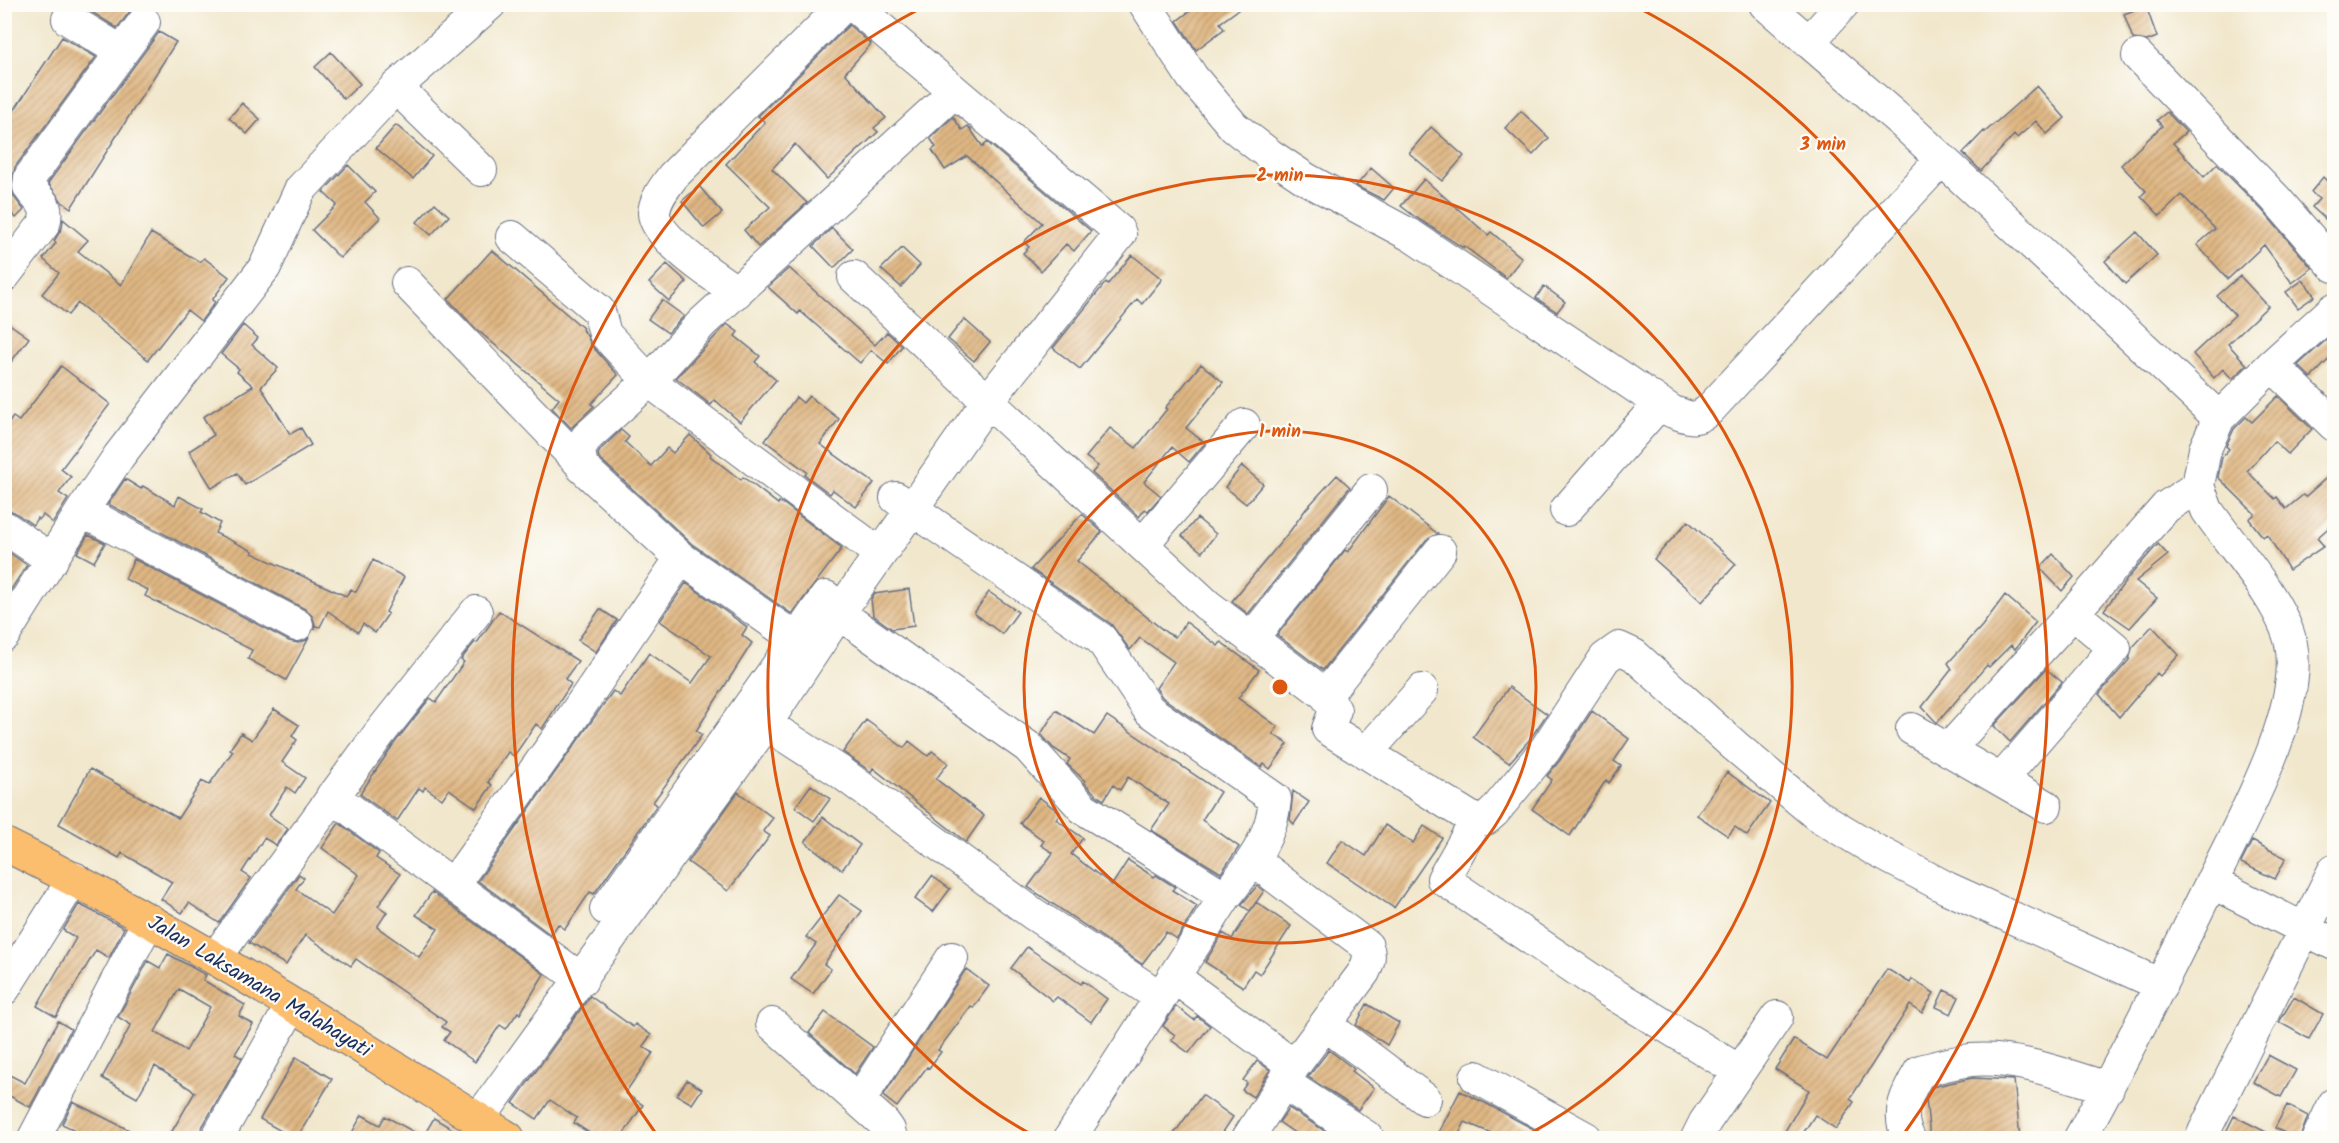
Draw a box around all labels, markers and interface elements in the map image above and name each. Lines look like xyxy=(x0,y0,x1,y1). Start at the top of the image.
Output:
text: 3 min xyxy=(1799,131,1846,160)
text: 2 min xyxy=(1257,162,1303,191)
text: 1 min xyxy=(1259,418,1301,447)
centre of rings xyxy=(1270,677,1290,697)
street label: Jalan Laksamana Malahayati xyxy=(141,907,378,1067)

